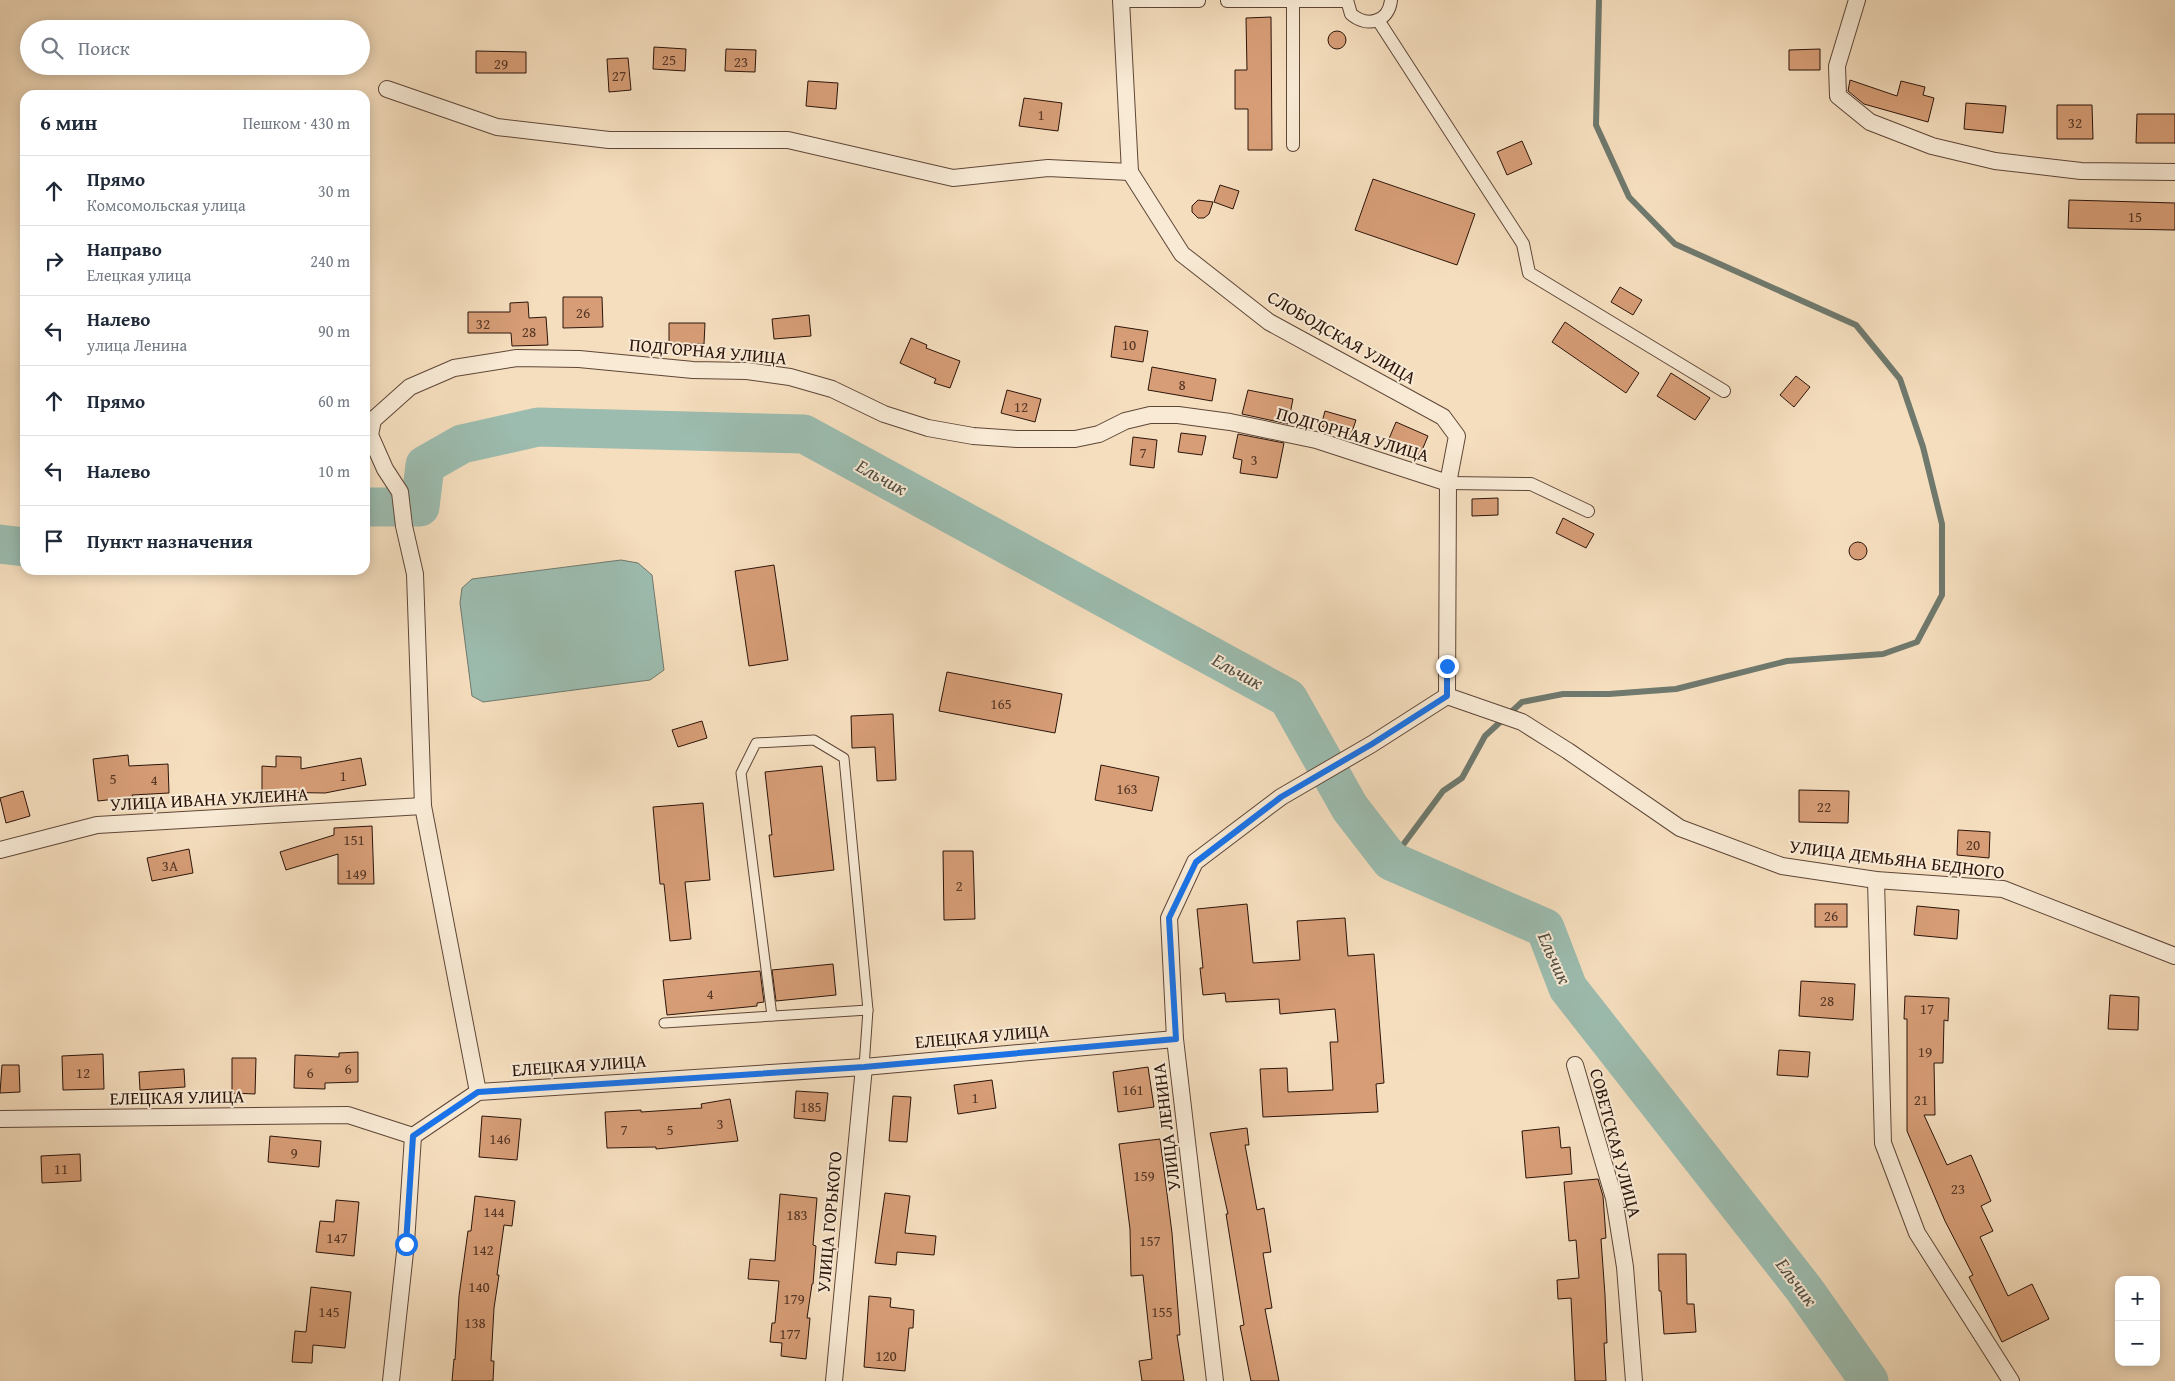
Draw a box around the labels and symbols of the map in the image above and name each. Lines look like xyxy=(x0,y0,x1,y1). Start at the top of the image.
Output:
house number: 25 xyxy=(662,49,676,70)
house number: 23 xyxy=(734,51,748,72)
house number: 29 xyxy=(494,53,508,74)
house number: 27 xyxy=(612,65,626,86)
house number: 1 xyxy=(1037,104,1045,125)
house number: 32 xyxy=(2068,112,2082,133)
house number: 15 xyxy=(2128,206,2142,227)
street label: СЛОБОДСКАЯ УЛИЦА xyxy=(1262,283,1422,391)
house number: 26 xyxy=(576,302,590,323)
house number: 32 xyxy=(476,313,490,334)
house number: 28 xyxy=(522,321,536,342)
street label: ПОДГОРНАЯ УЛИЦА xyxy=(628,331,788,371)
house number: 10 xyxy=(1122,334,1136,355)
house number: 8 xyxy=(1178,374,1186,395)
house number: 12 xyxy=(1014,396,1028,417)
street label: ПОДГОРНАЯ УЛИЦА xyxy=(1273,399,1433,469)
house number: 7 xyxy=(1139,442,1147,463)
house number: 3 xyxy=(1250,449,1258,470)
water label: Ельчик xyxy=(850,451,913,503)
water label: Ельчик xyxy=(1206,645,1269,697)
route end xyxy=(1436,655,1459,678)
house number: 165 xyxy=(990,693,1012,714)
house number: 1 xyxy=(339,765,347,786)
house number: 5 xyxy=(109,768,117,789)
house number: 4 xyxy=(150,769,158,790)
house number: 163 xyxy=(1116,778,1138,799)
street label: УЛИЦА ИВАНА УКЛЕИНА xyxy=(109,780,309,818)
house number: 22 xyxy=(1817,796,1831,817)
house number: 151 xyxy=(343,829,365,850)
street label: УЛИЦА ДЕМЬЯНА БЕДНОГО xyxy=(1788,832,2006,886)
house number: 20 xyxy=(1966,834,1980,855)
house number: 3А xyxy=(162,855,178,876)
house number: 149 xyxy=(345,863,367,884)
house number: 2 xyxy=(955,875,963,896)
house number: 26 xyxy=(1824,905,1838,926)
water label: Ельчик xyxy=(1531,926,1579,989)
house number: 4 xyxy=(706,983,714,1004)
house number: 28 xyxy=(1820,990,1834,1011)
house number: 17 xyxy=(1920,998,1934,1019)
street label: ЕЛЕЦКАЯ УЛИЦА xyxy=(914,1017,1050,1055)
house number: 19 xyxy=(1918,1041,1932,1062)
street label: ЕЛЕЦКАЯ УЛИЦА xyxy=(511,1047,647,1083)
house number: 6 xyxy=(344,1058,352,1079)
house number: 12 xyxy=(76,1062,90,1083)
house number: 6 xyxy=(306,1062,314,1083)
street label: УЛИЦА ЛЕНИНА xyxy=(1145,1062,1187,1192)
street label: СОВЕТСКАЯ УЛИЦА xyxy=(1583,1065,1649,1221)
house number: 161 xyxy=(1122,1079,1144,1100)
street label: ЕЛЕЦКАЯ УЛИЦА xyxy=(109,1082,245,1112)
house number: 1 xyxy=(971,1087,979,1108)
house number: 21 xyxy=(1914,1089,1928,1110)
house number: 185 xyxy=(800,1096,822,1117)
house number: 3 xyxy=(716,1113,724,1134)
house number: 7 xyxy=(620,1119,628,1140)
house number: 5 xyxy=(666,1119,674,1140)
house number: 146 xyxy=(489,1128,511,1149)
house number: 9 xyxy=(290,1142,298,1163)
street label: УЛИЦА ГОРЬКОГО xyxy=(809,1150,849,1294)
house number: 11 xyxy=(54,1158,68,1179)
house number: 159 xyxy=(1133,1165,1155,1186)
house number: 23 xyxy=(1951,1178,1965,1199)
house number: 144 xyxy=(483,1201,505,1222)
house number: 183 xyxy=(786,1204,808,1225)
house number: 147 xyxy=(326,1227,348,1248)
house number: 157 xyxy=(1139,1230,1161,1251)
route start xyxy=(395,1233,418,1256)
house number: 142 xyxy=(472,1239,494,1260)
water label: Ельчик xyxy=(1769,1251,1825,1312)
house number: 140 xyxy=(468,1276,490,1297)
house number: 179 xyxy=(783,1288,805,1309)
house number: 145 xyxy=(318,1301,340,1322)
house number: 155 xyxy=(1151,1301,1173,1322)
house number: 138 xyxy=(464,1312,486,1333)
house number: 177 xyxy=(779,1323,801,1344)
house number: 120 xyxy=(875,1345,897,1366)

